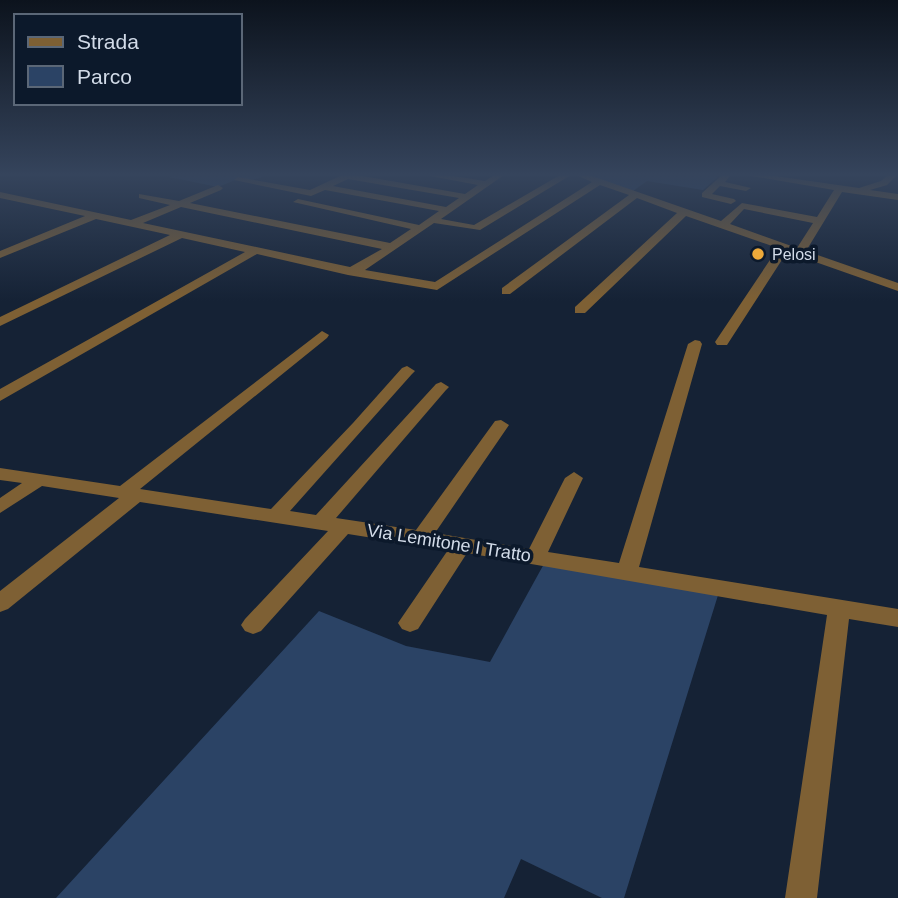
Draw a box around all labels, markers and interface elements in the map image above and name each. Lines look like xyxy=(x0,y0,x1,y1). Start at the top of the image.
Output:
legend xyxy=(14,14,242,105)
text: Strada xyxy=(77,30,139,53)
text: Parco xyxy=(77,65,132,88)
marker: Pelosi xyxy=(750,246,766,262)
place label: Pelosi xyxy=(772,246,816,263)
street label: Via Lemitone I Tratto xyxy=(366,520,532,566)

